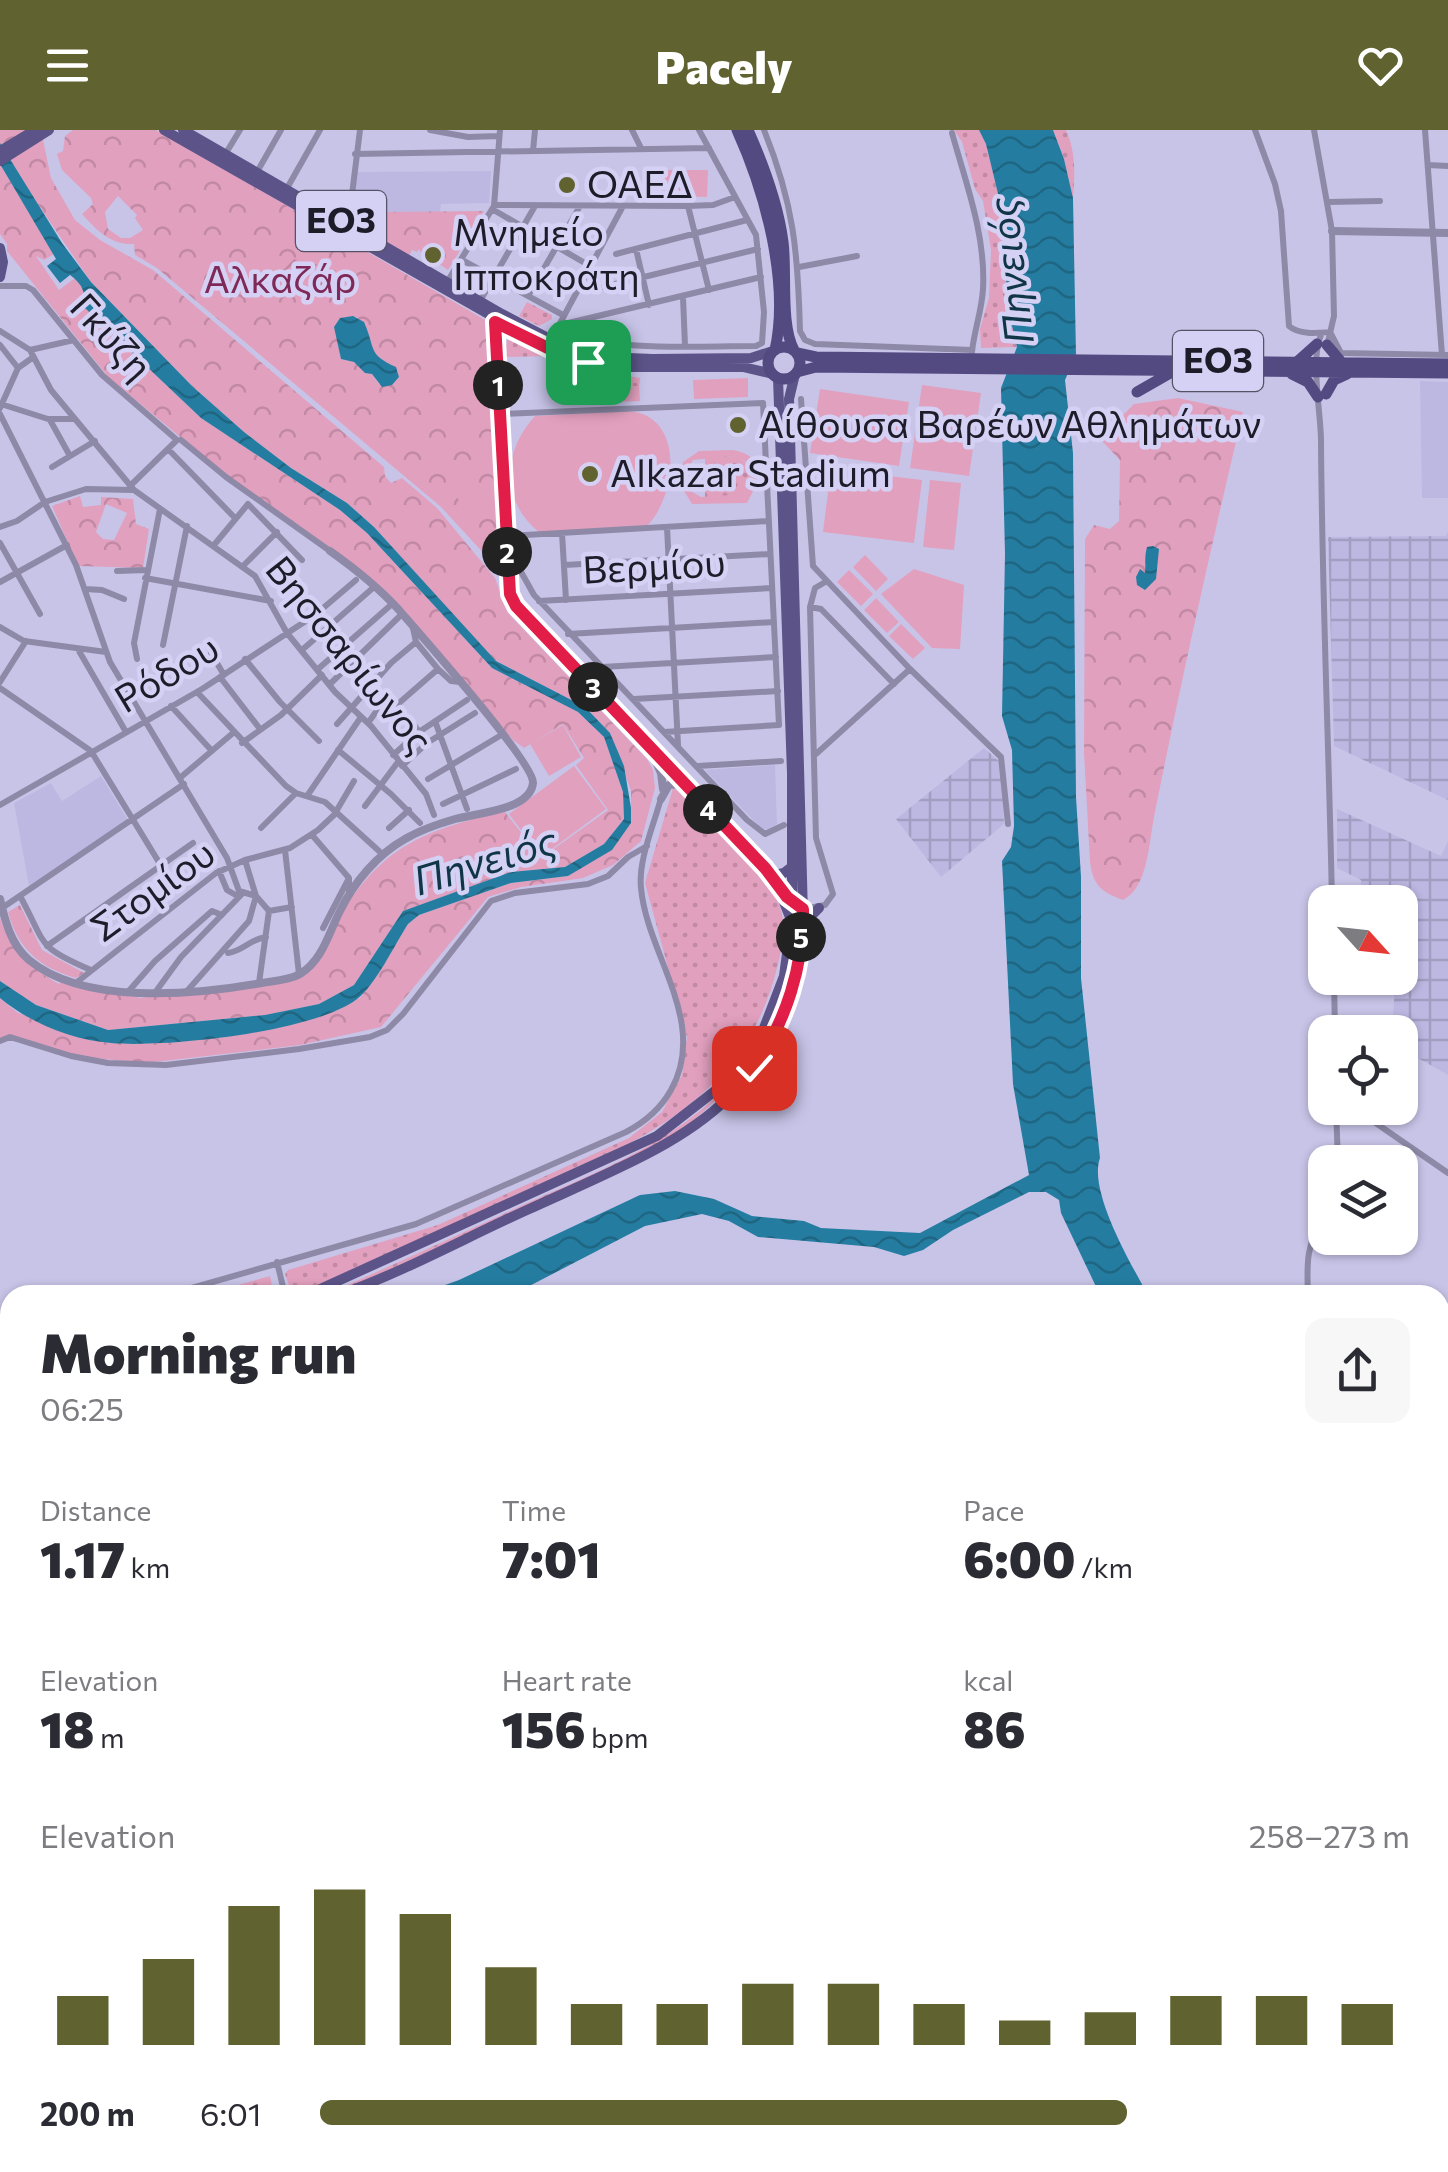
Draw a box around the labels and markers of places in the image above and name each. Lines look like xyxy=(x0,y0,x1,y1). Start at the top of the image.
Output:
place label: ΟΑΕΔ xyxy=(587,159,693,206)
marker: ΟΑΕΔ xyxy=(556,174,578,196)
place label: Μνημείο Ιπποκράτη xyxy=(453,207,640,298)
marker: Μνημείο Ιπποκράτη xyxy=(422,244,444,266)
pin xyxy=(546,320,631,405)
pin: 1 xyxy=(473,360,523,410)
place label: Αίθουσα Βαρέων Αθλημάτων xyxy=(758,399,1261,446)
marker: Αίθουσα Βαρέων Αθλημάτων xyxy=(727,414,749,436)
place label: Alkazar Stadium xyxy=(610,448,891,495)
marker: Alkazar Stadium xyxy=(579,463,601,485)
pin: 2 xyxy=(482,527,532,577)
pin: 3 xyxy=(568,662,618,712)
pin: 4 xyxy=(683,784,733,834)
pin: 5 xyxy=(776,912,826,962)
pin xyxy=(712,1026,797,1111)

